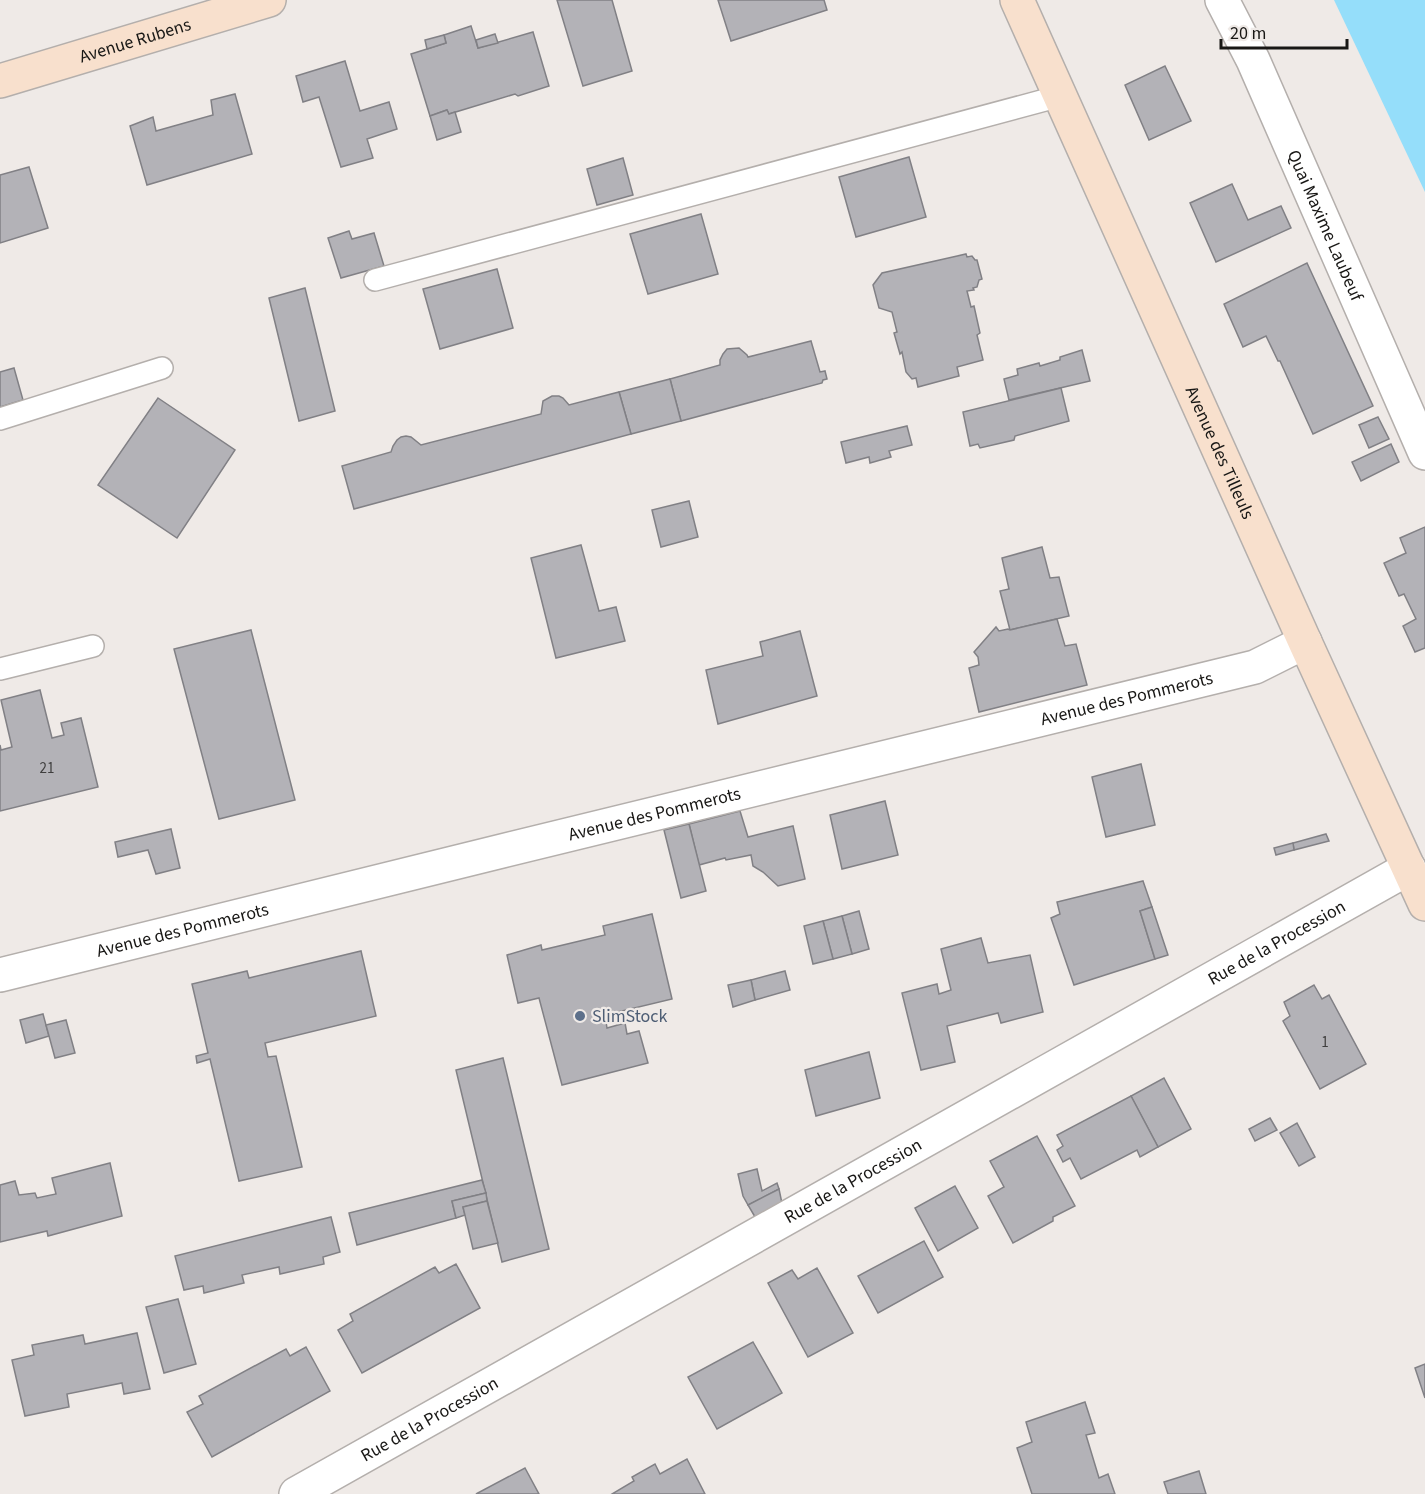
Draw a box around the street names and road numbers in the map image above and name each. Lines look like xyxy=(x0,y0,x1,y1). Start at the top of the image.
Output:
street label: Avenue Rubens xyxy=(76,12,194,69)
street label: Quai Maxime Laubeuf xyxy=(1281,146,1370,305)
street label: Avenue des Tilleuls xyxy=(1179,382,1261,523)
street label: Avenue des Pommerots xyxy=(1038,665,1215,731)
street label: Avenue des Pommerots xyxy=(566,781,743,847)
street label: Rue de la Procession xyxy=(1203,894,1350,991)
street label: Avenue des Pommerots xyxy=(94,897,271,963)
street label: Rue de la Procession xyxy=(780,1132,926,1229)
street label: Rue de la Procession xyxy=(356,1370,503,1468)

